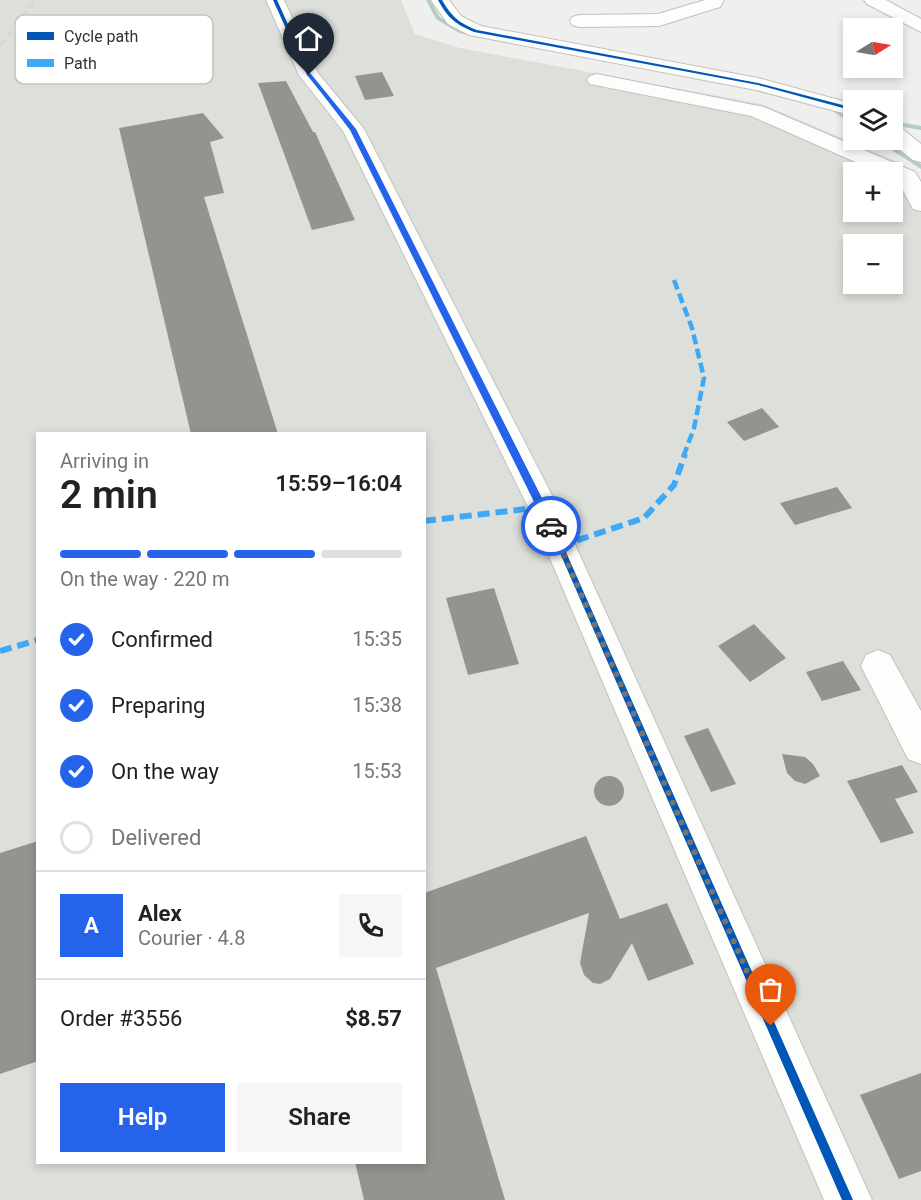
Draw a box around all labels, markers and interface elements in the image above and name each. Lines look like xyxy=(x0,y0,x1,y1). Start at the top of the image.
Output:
pin xyxy=(283,13,334,75)
legend xyxy=(15,15,213,84)
north arrow xyxy=(843,18,903,78)
map controls xyxy=(843,18,903,294)
icon: home xyxy=(292,22,325,55)
text: Cycle path xyxy=(64,27,138,46)
text: Path xyxy=(64,54,97,73)
button: layers xyxy=(843,90,903,150)
button: + xyxy=(843,162,903,222)
button: − xyxy=(843,234,903,294)
text: Arriving in xyxy=(60,449,149,473)
text: 15:59–16:04 xyxy=(275,471,402,496)
text: 2 min xyxy=(60,472,158,518)
courier xyxy=(521,496,581,556)
icon: car xyxy=(535,510,568,543)
text: On the way · 220 m xyxy=(60,567,229,591)
icon: check xyxy=(60,623,93,656)
text: Confirmed xyxy=(111,627,213,652)
text: 15:35 xyxy=(352,627,402,651)
icon: check xyxy=(60,689,93,722)
text: Preparing xyxy=(111,693,205,718)
text: 15:38 xyxy=(352,693,402,717)
icon: check xyxy=(60,755,93,788)
text: On the way xyxy=(111,759,219,784)
text: 15:53 xyxy=(352,759,402,783)
text: Delivered xyxy=(111,825,201,850)
button: phone xyxy=(339,894,402,957)
text: Alex xyxy=(138,901,182,926)
text: A xyxy=(84,913,99,938)
text: Courier · 4.8 xyxy=(138,926,245,950)
pin xyxy=(745,964,796,1026)
icon: bag xyxy=(754,973,787,1006)
text: Order #3556 xyxy=(60,1006,182,1031)
text: $8.57 xyxy=(345,1006,402,1031)
button: Help xyxy=(60,1083,225,1152)
button: Share xyxy=(237,1083,402,1152)

